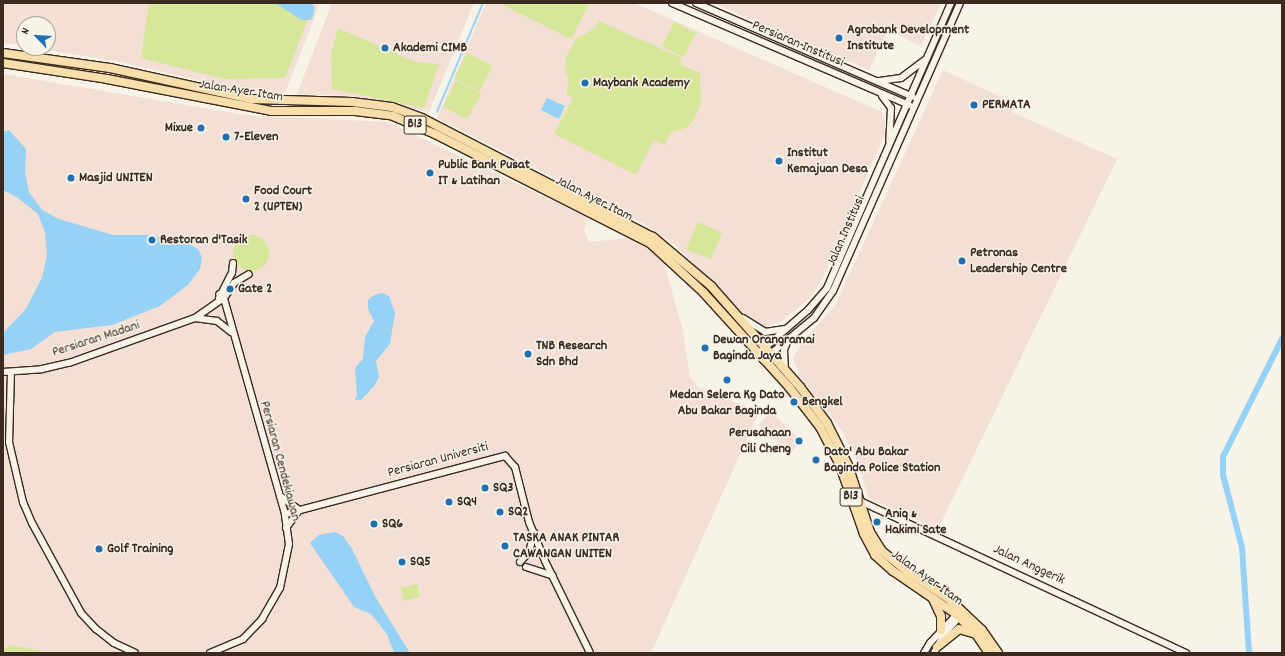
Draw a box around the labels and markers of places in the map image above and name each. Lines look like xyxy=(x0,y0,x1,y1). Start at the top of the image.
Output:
place label: Agrobank Development Institute xyxy=(847,22,969,54)
marker: Agrobank Development Institute xyxy=(834,33,844,43)
place label: Akademi CIMB xyxy=(393,40,467,56)
marker: Akademi CIMB xyxy=(380,43,390,53)
place label: Maybank Academy xyxy=(593,75,689,91)
marker: Maybank Academy xyxy=(580,78,590,88)
place label: PERMATA xyxy=(982,97,1031,113)
marker: PERMATA xyxy=(969,100,979,110)
place label: Mixue xyxy=(165,120,193,136)
marker: Mixue xyxy=(196,123,206,133)
place label: 7-Eleven xyxy=(234,129,278,145)
marker: 7-Eleven xyxy=(221,132,231,142)
place label: Institut Kemajuan Desa xyxy=(787,145,868,178)
marker: Institut Kemajuan Desa xyxy=(774,156,784,166)
place label: Public Bank Pusat IT & Latihan xyxy=(438,157,530,190)
marker: Public Bank Pusat IT & Latihan xyxy=(425,168,435,178)
place label: Masjid UNITEN xyxy=(79,170,153,186)
marker: Masjid UNITEN xyxy=(66,173,76,183)
place label: Food Court 2 (UPTEN) xyxy=(254,183,312,216)
marker: Food Court 2 (UPTEN) xyxy=(241,194,251,204)
place label: Restoran d'Tasik xyxy=(160,232,247,248)
marker: Restoran d'Tasik xyxy=(147,235,157,245)
place label: Petronas Leadership Centre xyxy=(970,245,1067,278)
marker: Petronas Leadership Centre xyxy=(957,256,967,266)
place label: Gate 2 xyxy=(238,281,272,297)
marker: Gate 2 xyxy=(225,284,235,294)
place label: Dewan Orangramai Baginda Jaya xyxy=(713,332,815,364)
place label: TNB Research Sdn Bhd xyxy=(536,338,607,370)
marker: Dewan Orangramai Baginda Jaya xyxy=(700,343,710,353)
marker: TNB Research Sdn Bhd xyxy=(523,349,533,359)
marker: Medan Selera Kg Dato Abu Bakar Baginda xyxy=(722,375,732,385)
place label: Medan Selera Kg Dato Abu Bakar Baginda xyxy=(670,387,784,420)
place label: Bengkel xyxy=(802,394,843,410)
marker: Bengkel xyxy=(789,397,799,407)
place label: Perusahaan Cili Cheng xyxy=(729,425,791,458)
marker: Perusahaan Cili Cheng xyxy=(794,436,804,446)
place label: Dato' Abu Bakar Baginda Police Station xyxy=(824,444,941,476)
marker: Dato' Abu Bakar Baginda Police Station xyxy=(811,455,821,465)
place label: SQ3 xyxy=(493,480,514,496)
marker: SQ3 xyxy=(480,483,490,493)
place label: SQ4 xyxy=(457,494,477,510)
marker: SQ4 xyxy=(444,497,454,507)
place label: SQ2 xyxy=(508,504,528,520)
place label: Aniq & Hakimi Sate xyxy=(885,506,946,538)
marker: SQ2 xyxy=(495,507,505,517)
place label: SQ6 xyxy=(382,516,403,532)
marker: Aniq & Hakimi Sate xyxy=(872,517,882,527)
marker: SQ6 xyxy=(369,519,379,529)
place label: TASKA ANAK PINTAR CAWANGAN UNITEN xyxy=(513,530,619,562)
place label: Golf Training xyxy=(107,541,173,557)
marker: TASKA ANAK PINTAR CAWANGAN UNITEN xyxy=(500,541,510,551)
marker: Golf Training xyxy=(94,544,104,554)
place label: SQ5 xyxy=(410,554,431,570)
marker: SQ5 xyxy=(397,557,407,567)

